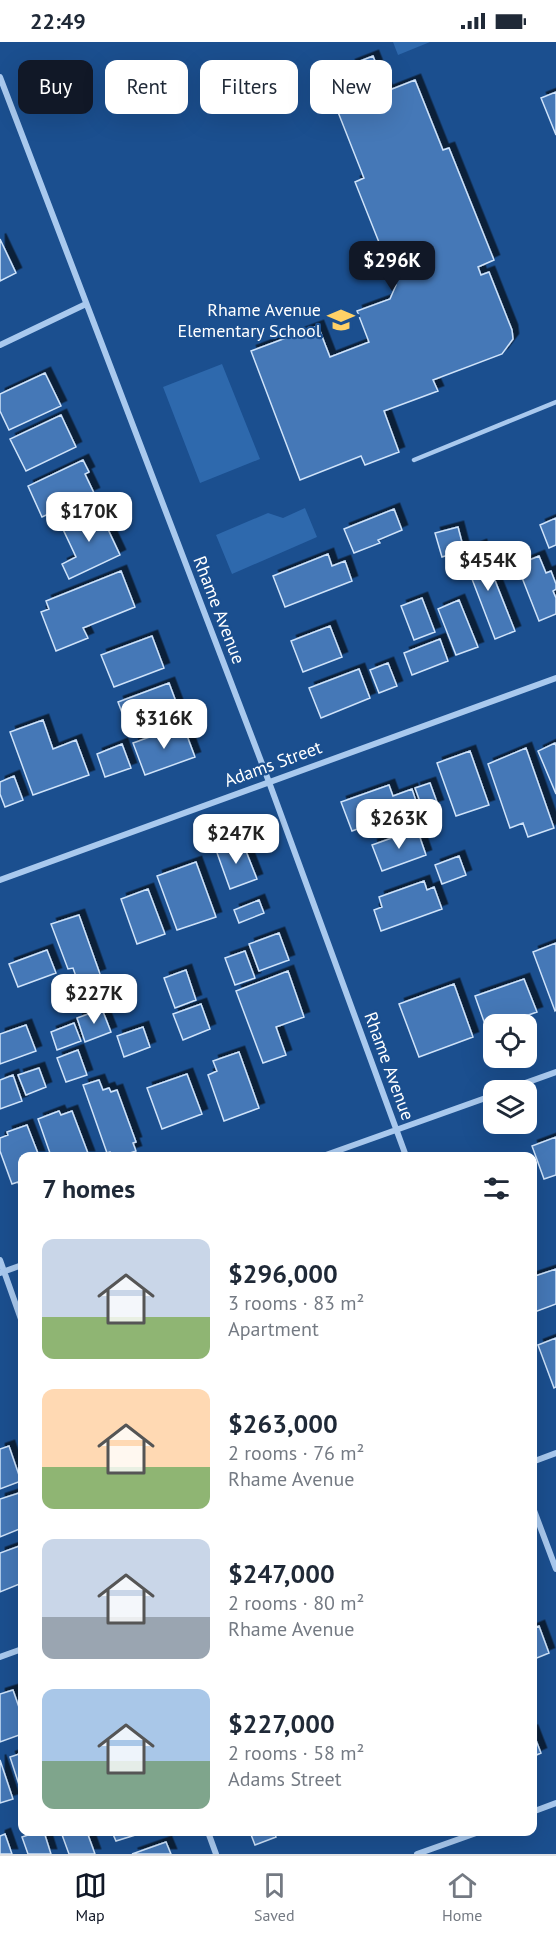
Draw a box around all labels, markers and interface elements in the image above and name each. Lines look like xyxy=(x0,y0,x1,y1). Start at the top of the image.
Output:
text: 22:49 xyxy=(30,7,86,35)
chip: Buy xyxy=(18,60,93,114)
chip: Rent xyxy=(105,60,188,114)
chip: Filters xyxy=(200,60,298,114)
chip: New xyxy=(310,60,392,114)
pin: $296K xyxy=(350,241,434,292)
text: $296K xyxy=(363,247,421,273)
place label: Rhame Avenue Elementary School xyxy=(178,298,322,342)
school or university icon: Rhame Avenue Elementary School xyxy=(326,305,356,335)
pin: $170K xyxy=(47,492,131,543)
text: $170K xyxy=(60,498,118,524)
pin: $454K xyxy=(446,541,530,592)
text: $454K xyxy=(459,547,517,573)
street label: Rhame Avenue xyxy=(188,553,251,667)
pin: $316K xyxy=(122,699,206,750)
text: $316K xyxy=(135,705,193,731)
street label: Adams Street xyxy=(221,735,325,792)
pin: $263K xyxy=(357,799,441,850)
text: $263K xyxy=(370,805,428,831)
pin: $247K xyxy=(194,814,278,865)
text: $247K xyxy=(207,820,265,846)
pin: $227K xyxy=(52,974,136,1025)
text: $227K xyxy=(65,980,123,1006)
street label: Rhame Avenue xyxy=(359,1008,420,1123)
map controls xyxy=(483,1014,537,1134)
button: locate xyxy=(483,1014,537,1068)
button: layers xyxy=(483,1080,537,1134)
text: 7 homes xyxy=(42,1172,135,1205)
icon: filters xyxy=(480,1172,513,1205)
text: $296,000 xyxy=(228,1257,338,1290)
icon: home xyxy=(90,1263,162,1335)
text: 3 rooms · 83 m² xyxy=(228,1290,364,1316)
text: Apartment xyxy=(228,1316,319,1342)
text: $263,000 xyxy=(228,1407,338,1440)
icon: home xyxy=(90,1413,162,1485)
text: 2 rooms · 76 m² xyxy=(228,1440,364,1466)
text: Rhame Avenue xyxy=(228,1466,354,1492)
text: $247,000 xyxy=(228,1557,335,1590)
icon: home xyxy=(90,1563,162,1635)
text: 2 rooms · 80 m² xyxy=(228,1590,364,1616)
text: Rhame Avenue xyxy=(228,1616,354,1642)
text: $227,000 xyxy=(228,1707,335,1740)
icon: home xyxy=(90,1713,162,1785)
text: 2 rooms · 58 m² xyxy=(228,1740,364,1766)
text: Adams Street xyxy=(228,1766,341,1792)
tab: Map xyxy=(74,1869,107,1925)
tab: Saved xyxy=(254,1869,295,1925)
tab: Home xyxy=(442,1869,482,1925)

